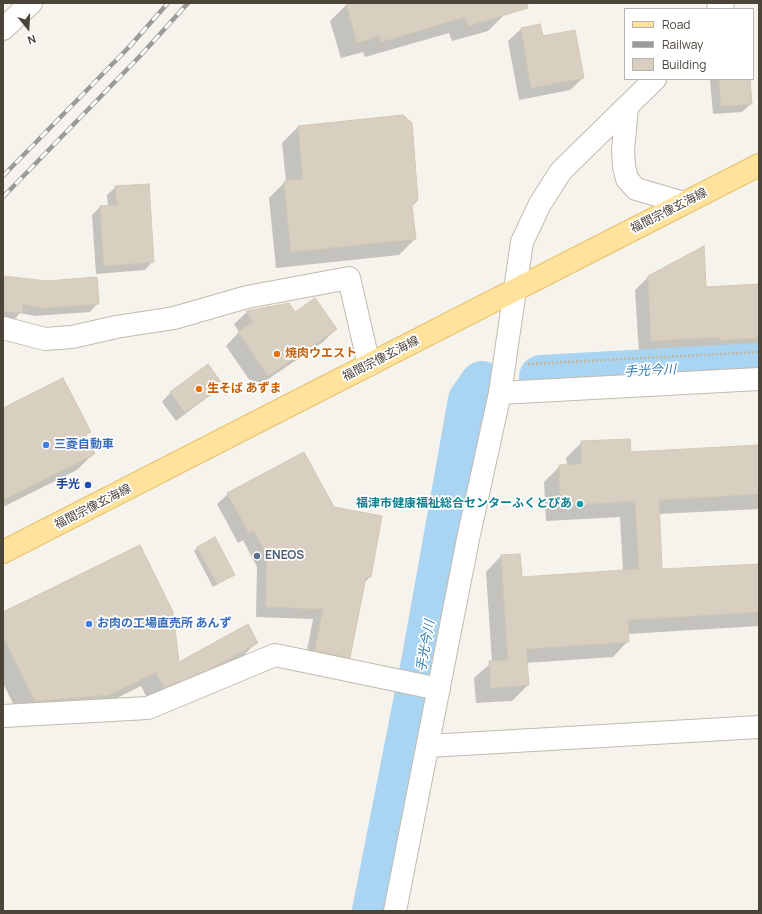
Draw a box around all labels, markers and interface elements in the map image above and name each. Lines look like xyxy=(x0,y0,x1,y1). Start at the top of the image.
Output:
north arrow xyxy=(8,8,48,48)
legend xyxy=(624,8,754,80)
text: Road xyxy=(662,16,690,33)
text: N xyxy=(26,32,38,48)
text: Railway xyxy=(662,36,703,53)
text: Building xyxy=(662,56,706,73)
street label: 福間宗像玄海線 xyxy=(628,186,710,236)
street label: 福間宗像玄海線 xyxy=(340,334,422,384)
place label: 焼肉ウエスト xyxy=(285,347,357,361)
marker: 焼肉ウエスト xyxy=(272,349,282,359)
water label: 手光今川 xyxy=(624,362,676,380)
place label: 生そば あずま xyxy=(207,382,281,396)
marker: 生そば あずま xyxy=(194,384,204,394)
place label: 三菱自動車 xyxy=(54,438,114,452)
marker: 三菱自動車 xyxy=(41,440,51,450)
place label: 手光 xyxy=(56,478,80,492)
marker: 手光 xyxy=(83,480,93,490)
street label: 福間宗像玄海線 xyxy=(52,482,134,532)
place label: 福津市健康福祉総合センターふくとぴあ xyxy=(356,497,572,511)
marker: 福津市健康福祉総合センターふくとぴあ xyxy=(575,499,585,509)
place label: ENEOS xyxy=(265,549,304,563)
marker: ENEOS xyxy=(252,551,262,561)
place label: お肉の工場直売所 あんず xyxy=(97,617,231,631)
marker: お肉の工場直売所 あんず xyxy=(84,619,94,629)
water label: 手光今川 xyxy=(414,619,438,673)

